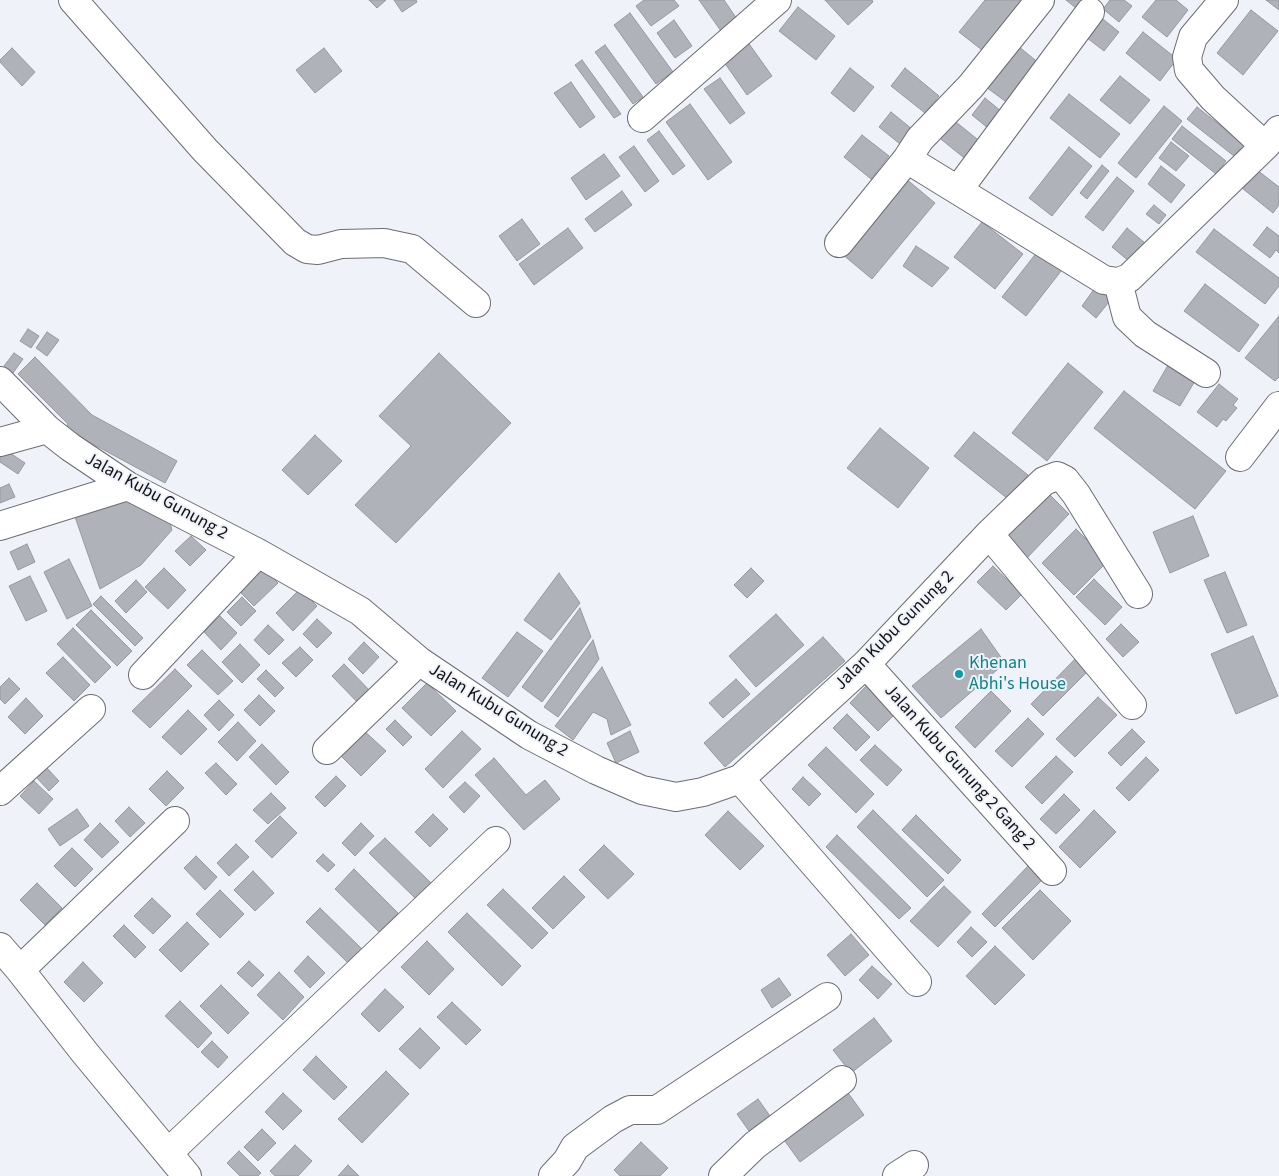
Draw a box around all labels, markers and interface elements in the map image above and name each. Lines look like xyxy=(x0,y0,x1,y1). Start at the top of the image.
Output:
street label: Jalan Kubu Gunung 2 xyxy=(81,449,231,545)
street label: Jalan Kubu Gunung 2 xyxy=(831,567,959,695)
place label: Khenan Abhi's House xyxy=(969,653,1066,696)
street label: Jalan Kubu Gunung 2 xyxy=(424,659,572,763)
marker: Khenan Abhi's House xyxy=(953,668,965,680)
street label: Jalan Kubu Gunung 2 Gang 2 xyxy=(879,681,1039,855)

